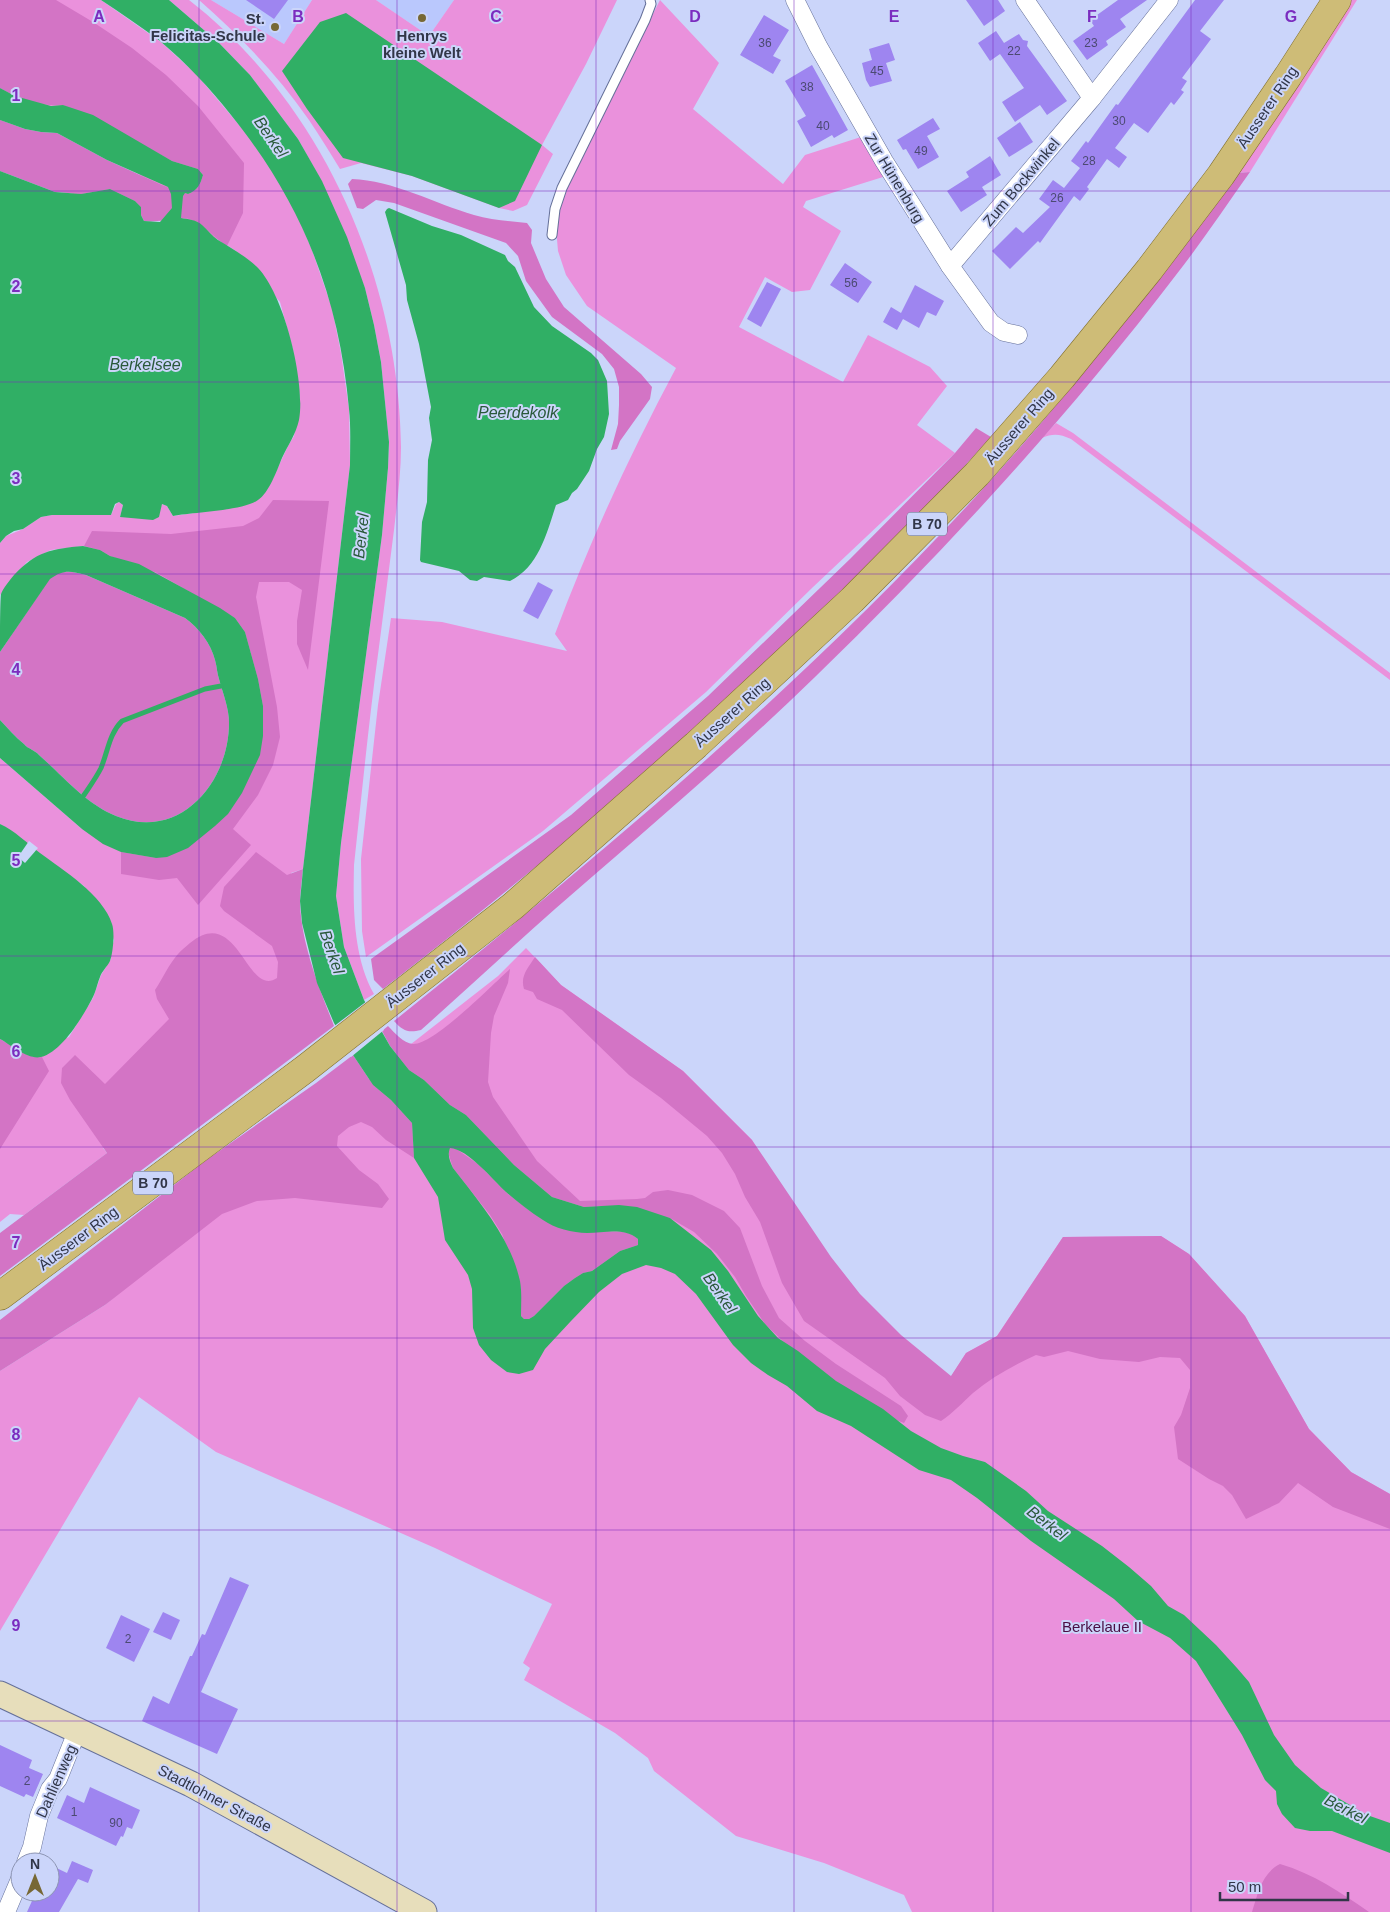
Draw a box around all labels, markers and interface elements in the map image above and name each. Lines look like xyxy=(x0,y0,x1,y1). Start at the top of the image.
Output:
text: A xyxy=(93,8,105,25)
text: B xyxy=(292,8,304,25)
text: C xyxy=(490,8,502,25)
text: D xyxy=(689,8,701,25)
text: E xyxy=(889,8,900,25)
text: F xyxy=(1087,8,1097,25)
text: G xyxy=(1285,8,1297,25)
place label: St. Felicitas-Schule xyxy=(151,10,265,44)
marker: Henrys kleine Welt xyxy=(416,12,428,24)
marker: St. Felicitas-Schule xyxy=(269,21,281,33)
place label: Henrys kleine Welt xyxy=(383,27,461,61)
house number: 36 xyxy=(758,36,772,50)
house number: 23 xyxy=(1084,36,1098,50)
house number: 22 xyxy=(1007,44,1021,58)
street label: Äusserer Ring xyxy=(1233,63,1301,151)
house number: 45 xyxy=(870,64,884,78)
house number: 38 xyxy=(800,80,814,94)
text: 1 xyxy=(12,87,21,104)
water label: Berkel xyxy=(251,114,291,161)
house number: 30 xyxy=(1112,114,1126,128)
house number: 40 xyxy=(816,119,830,133)
street label: Zur Hünenburg xyxy=(862,130,928,226)
street label: Zum Bockwinkel xyxy=(979,135,1063,229)
house number: 49 xyxy=(914,144,928,158)
house number: 28 xyxy=(1082,154,1096,168)
house number: 26 xyxy=(1050,191,1064,205)
house number: 56 xyxy=(844,276,858,290)
text: 2 xyxy=(12,278,21,295)
water label: Berkelsee xyxy=(109,356,181,373)
street label: Äusserer Ring xyxy=(981,385,1057,467)
water label: Peerdekolk xyxy=(478,404,559,421)
text: 3 xyxy=(12,470,21,487)
water label: Berkel xyxy=(350,512,372,559)
road number: B 70 xyxy=(907,512,947,536)
text: 4 xyxy=(12,661,21,678)
street label: Äusserer Ring xyxy=(691,674,773,750)
text: 5 xyxy=(12,852,21,869)
water label: Berkel xyxy=(317,928,348,977)
street label: Äusserer Ring xyxy=(382,939,468,1011)
text: 6 xyxy=(12,1043,21,1060)
road number: B 70 xyxy=(133,1172,173,1194)
street label: Äusserer Ring xyxy=(35,1203,121,1273)
text: 7 xyxy=(12,1234,21,1251)
water label: Berkel xyxy=(700,1270,740,1317)
text: 8 xyxy=(12,1426,21,1443)
water label: Berkel xyxy=(1024,1502,1070,1544)
text: 9 xyxy=(12,1617,21,1634)
park label: Berkelaue II xyxy=(1062,1618,1142,1635)
house number: 2 xyxy=(125,1632,132,1646)
street label: Dahlienweg xyxy=(32,1742,80,1820)
street label: Stadtlohner Straße xyxy=(155,1761,275,1835)
house number: 2 xyxy=(24,1774,31,1788)
water label: Berkel xyxy=(1322,1791,1370,1827)
house number: 1 xyxy=(71,1805,78,1819)
house number: 90 xyxy=(109,1816,123,1830)
north arrow xyxy=(10,1852,60,1902)
text: N xyxy=(30,1856,40,1872)
scale bar xyxy=(1220,1870,1348,1902)
text: 50 m xyxy=(1228,1878,1261,1895)

